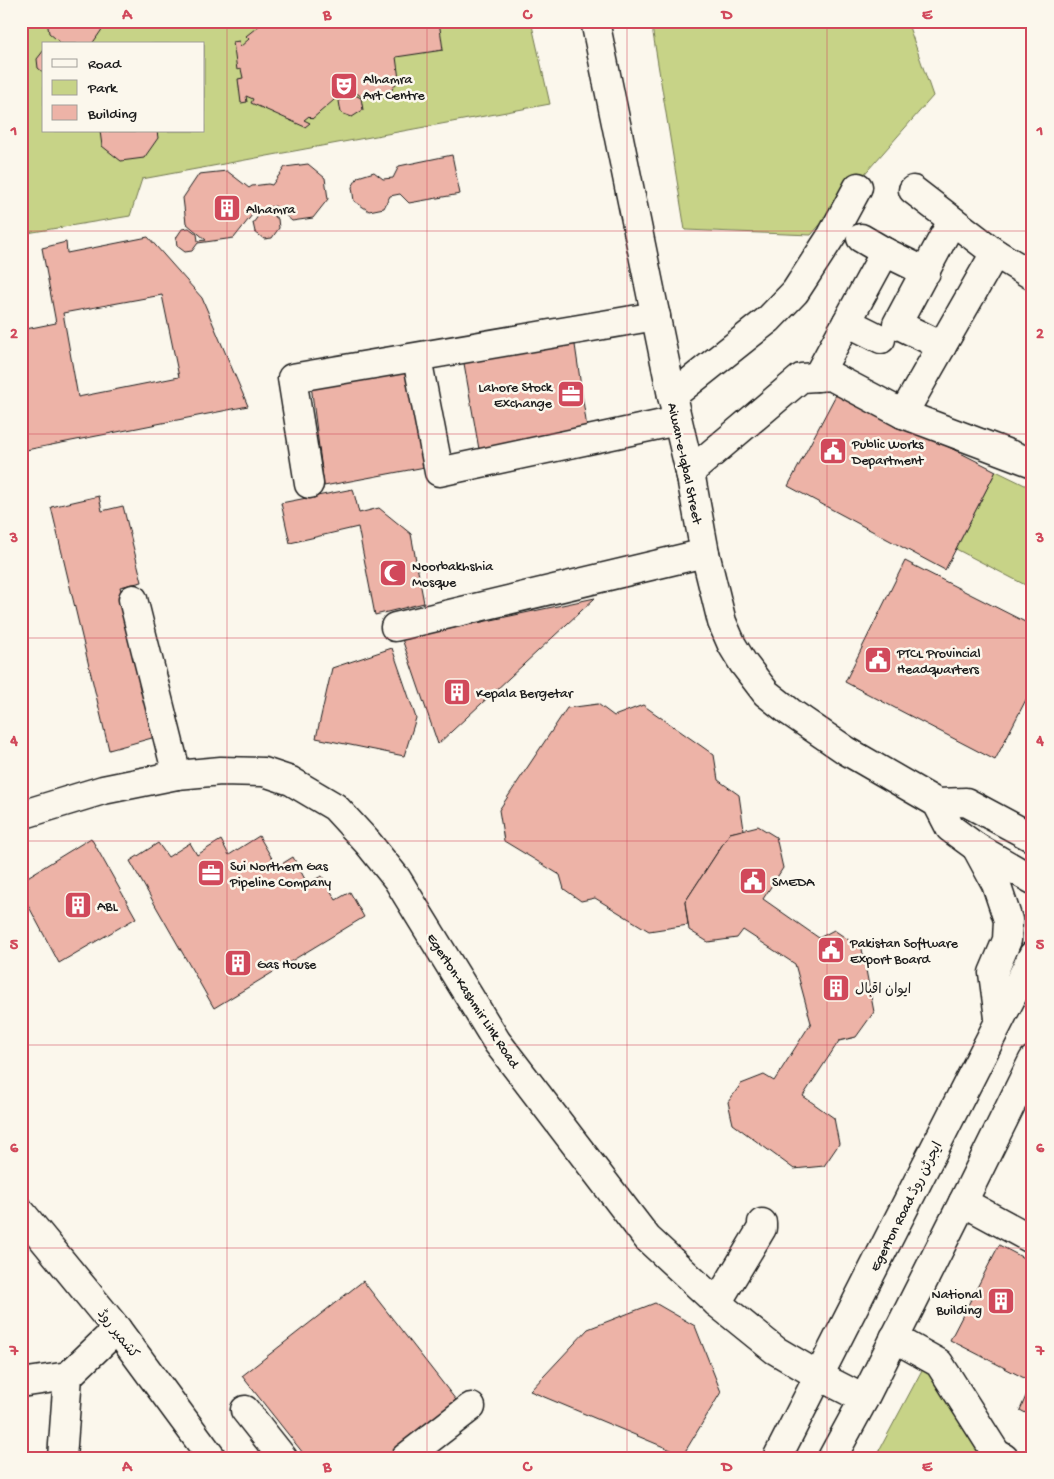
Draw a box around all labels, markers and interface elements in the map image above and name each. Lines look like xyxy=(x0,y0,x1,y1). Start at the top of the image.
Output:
text: A xyxy=(121,7,133,26)
text: B xyxy=(322,7,332,26)
text: C xyxy=(522,7,533,26)
text: D xyxy=(720,7,733,26)
text: E xyxy=(922,7,933,26)
legend xyxy=(42,42,205,132)
text: Road xyxy=(88,56,122,74)
theatre icon: Alhamra Art Centre xyxy=(329,71,359,101)
place label: Alhamra Art Centre xyxy=(363,72,425,105)
text: Park xyxy=(87,80,118,98)
text: Building xyxy=(87,106,137,124)
text: 1 xyxy=(10,123,17,142)
text: 1 xyxy=(1036,123,1043,142)
building icon: Alhamra xyxy=(212,193,242,223)
place label: Alhamra xyxy=(246,202,297,219)
text: 2 xyxy=(10,326,18,345)
text: 2 xyxy=(1036,326,1044,345)
office icon: Lahore Stock Exchange xyxy=(556,379,586,409)
place label: Lahore Stock Exchange xyxy=(478,380,554,413)
street label: Aiwan-e-Iqbal Street xyxy=(662,401,705,527)
public building icon: Public Works Department xyxy=(818,436,848,466)
place label: Public Works Department xyxy=(851,437,925,470)
text: 3 xyxy=(9,530,18,549)
text: 3 xyxy=(1035,530,1044,549)
mosque icon: Noorbakhshia Mosque xyxy=(378,558,408,588)
place label: Noorbakhshia Mosque xyxy=(412,559,494,592)
public building icon: PTCL Provincial Headquarters xyxy=(863,645,893,675)
place label: PTCL Provincial Headquarters xyxy=(896,646,981,679)
building icon: Kepala Bergetar xyxy=(442,677,472,707)
place label: Kepala Bergetar xyxy=(476,686,574,703)
text: 4 xyxy=(9,733,18,752)
text: 4 xyxy=(1035,733,1044,752)
office icon: Sui Northern Gas Pipeline Company xyxy=(196,858,226,888)
place label: Sui Northern Gas Pipeline Company xyxy=(229,859,331,892)
public building icon: SMEDA xyxy=(738,866,768,896)
place label: SMEDA xyxy=(772,875,815,892)
building icon: ABL xyxy=(63,890,93,920)
place label: ABL xyxy=(97,899,118,916)
street label: Egerton-Kashmir Link Road xyxy=(422,931,523,1073)
public building icon: Pakistan Software Export Board xyxy=(816,935,846,965)
place label: Pakistan Software Export Board xyxy=(849,936,959,969)
text: 5 xyxy=(10,937,19,956)
text: 5 xyxy=(1036,937,1045,956)
building icon: Gas House xyxy=(223,948,253,978)
place label: Gas House xyxy=(257,957,317,974)
building icon: ایوان اقبال xyxy=(821,973,851,1003)
place label: ایوان اقبال xyxy=(855,982,911,999)
street label: Egerton Road ایجرٹن روڈ xyxy=(866,1139,947,1275)
text: 6 xyxy=(10,1140,19,1159)
text: 6 xyxy=(1036,1140,1045,1159)
building icon: National Building xyxy=(986,1286,1016,1316)
place label: National Building xyxy=(932,1287,982,1320)
street label: کشمیر روڈ xyxy=(92,1306,142,1363)
text: 7 xyxy=(9,1343,19,1362)
text: 7 xyxy=(1035,1343,1045,1362)
text: A xyxy=(121,1459,133,1478)
text: B xyxy=(322,1459,332,1478)
text: C xyxy=(522,1459,533,1478)
text: D xyxy=(720,1459,733,1478)
text: E xyxy=(922,1459,933,1478)

